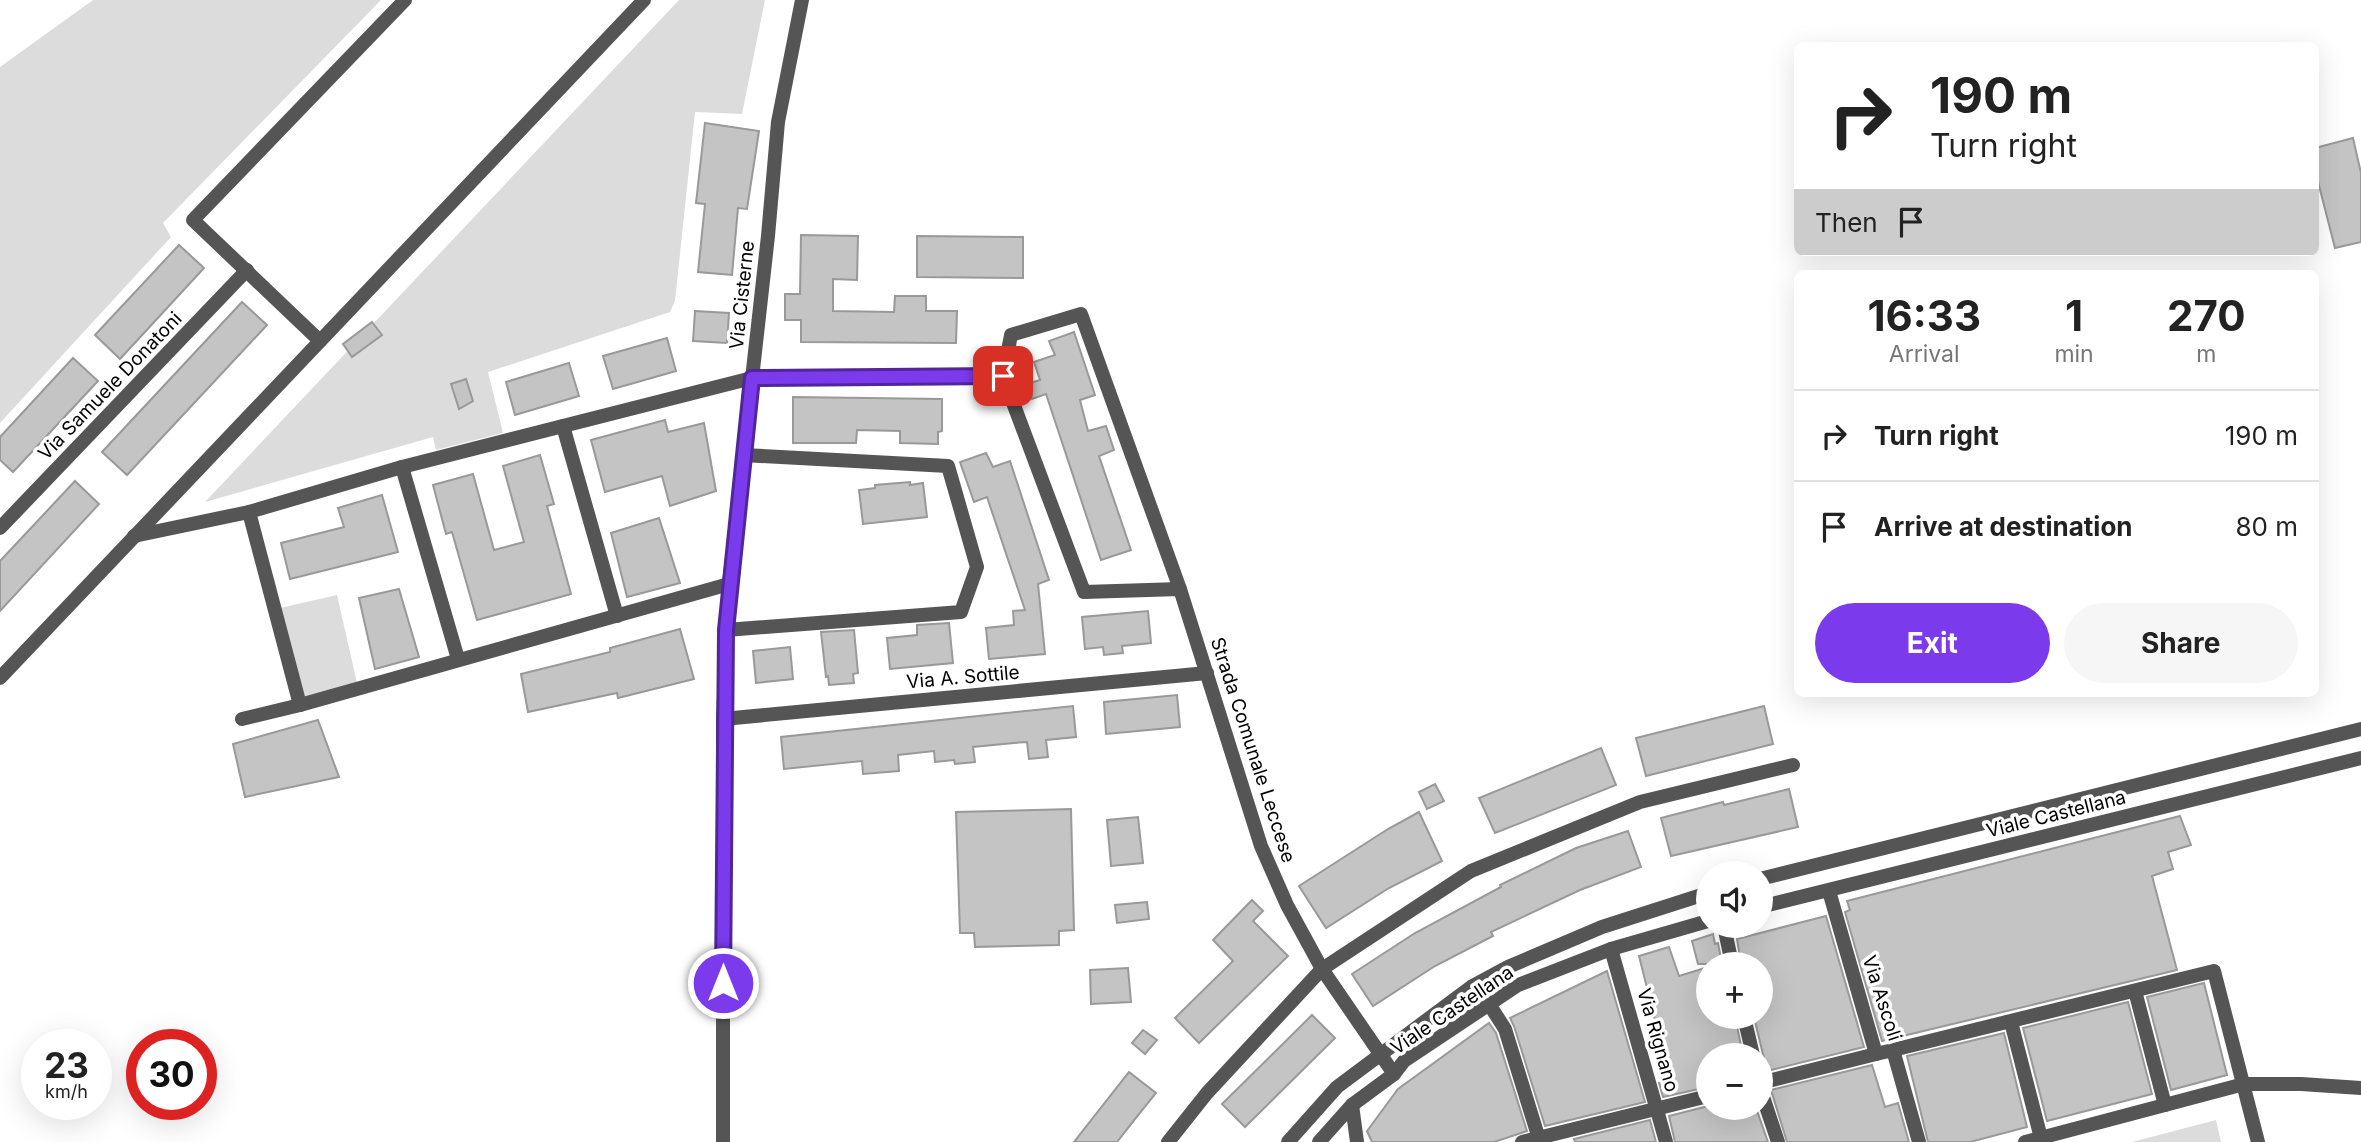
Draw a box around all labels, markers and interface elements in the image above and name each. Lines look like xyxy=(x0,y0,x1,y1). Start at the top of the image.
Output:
text: 190 m xyxy=(1930,66,2072,125)
icon: right xyxy=(1815,70,1906,161)
text: Turn right xyxy=(1930,126,2077,165)
icon: arrive xyxy=(1892,203,1930,241)
text: Then xyxy=(1815,207,1878,238)
street label: Via Cisterne xyxy=(725,240,759,350)
text: 16:33 xyxy=(1867,290,1981,341)
text: 1 xyxy=(2065,290,2083,341)
text: 270 xyxy=(2167,290,2246,341)
street label: Via Samuele Donatoni xyxy=(33,307,187,465)
text: Arrival xyxy=(1889,340,1960,368)
text: min xyxy=(2054,340,2094,368)
text: m xyxy=(2196,340,2216,368)
pin xyxy=(973,346,1033,406)
icon: arrive xyxy=(984,357,1022,395)
icon: right xyxy=(1815,417,1853,455)
text: Turn right xyxy=(1874,420,1999,451)
text: 190 m xyxy=(2225,420,2298,451)
icon: arrive xyxy=(1815,508,1853,546)
text: Arrive at destination xyxy=(1874,511,2133,542)
text: 80 m xyxy=(2235,511,2298,542)
button: Exit xyxy=(1815,603,2050,683)
button: Share xyxy=(2064,603,2298,683)
street label: Strada Comunale Leccese xyxy=(1206,634,1300,866)
street label: Via A. Sottile xyxy=(905,661,1021,693)
street label: Viale Castellana xyxy=(1984,786,2128,842)
map controls xyxy=(1696,861,1773,1120)
button: sound xyxy=(1696,861,1773,938)
position arrow xyxy=(686,946,760,1020)
button: + xyxy=(1696,952,1773,1029)
street label: Via Ascoli xyxy=(1857,952,1907,1044)
street label: Viale Castellana xyxy=(1386,961,1518,1059)
street label: Via Rignano xyxy=(1632,986,1684,1094)
speed limit sign: 30 xyxy=(126,1029,217,1120)
button: − xyxy=(1696,1043,1773,1120)
text: 23 xyxy=(44,1044,89,1086)
text: km/h xyxy=(45,1081,88,1102)

